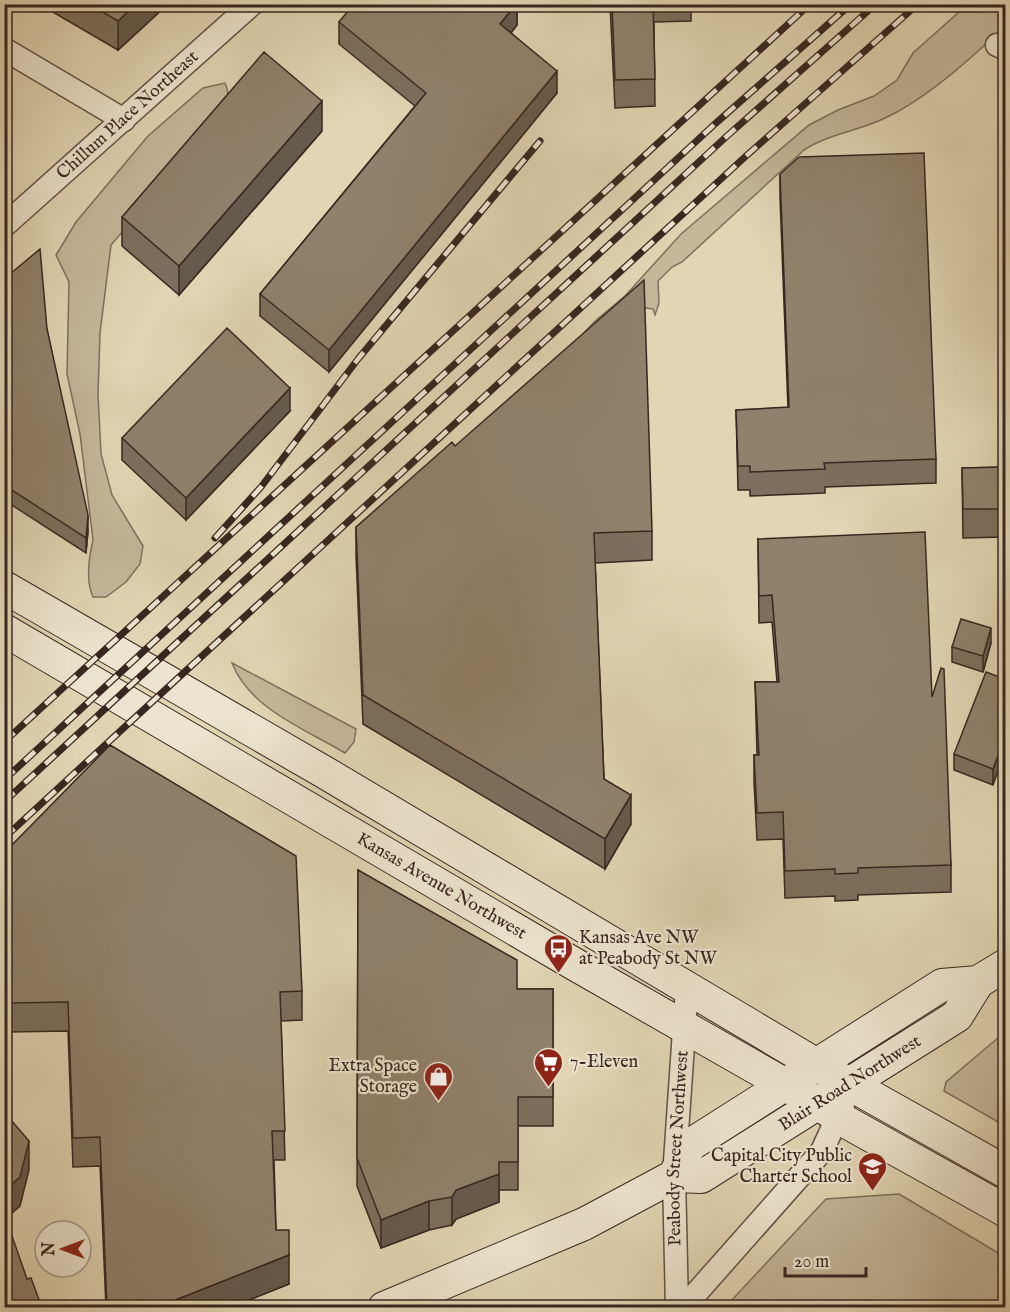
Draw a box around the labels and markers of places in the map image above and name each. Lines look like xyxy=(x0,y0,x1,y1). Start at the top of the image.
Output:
place label: Kansas Ave NW at Peabody St NW xyxy=(579,927,718,971)
bus stop icon: Kansas Ave NW at Peabody St NW xyxy=(542,932,574,974)
supermarket icon: 7-Eleven xyxy=(533,1046,565,1088)
place label: 7-Eleven xyxy=(570,1051,639,1074)
place label: Extra Space Storage xyxy=(329,1055,417,1099)
shop icon: Extra Space Storage xyxy=(422,1060,454,1102)
place label: Capital City Public Charter School xyxy=(711,1145,852,1189)
school or university icon: Capital City Public Charter School xyxy=(857,1150,889,1192)

